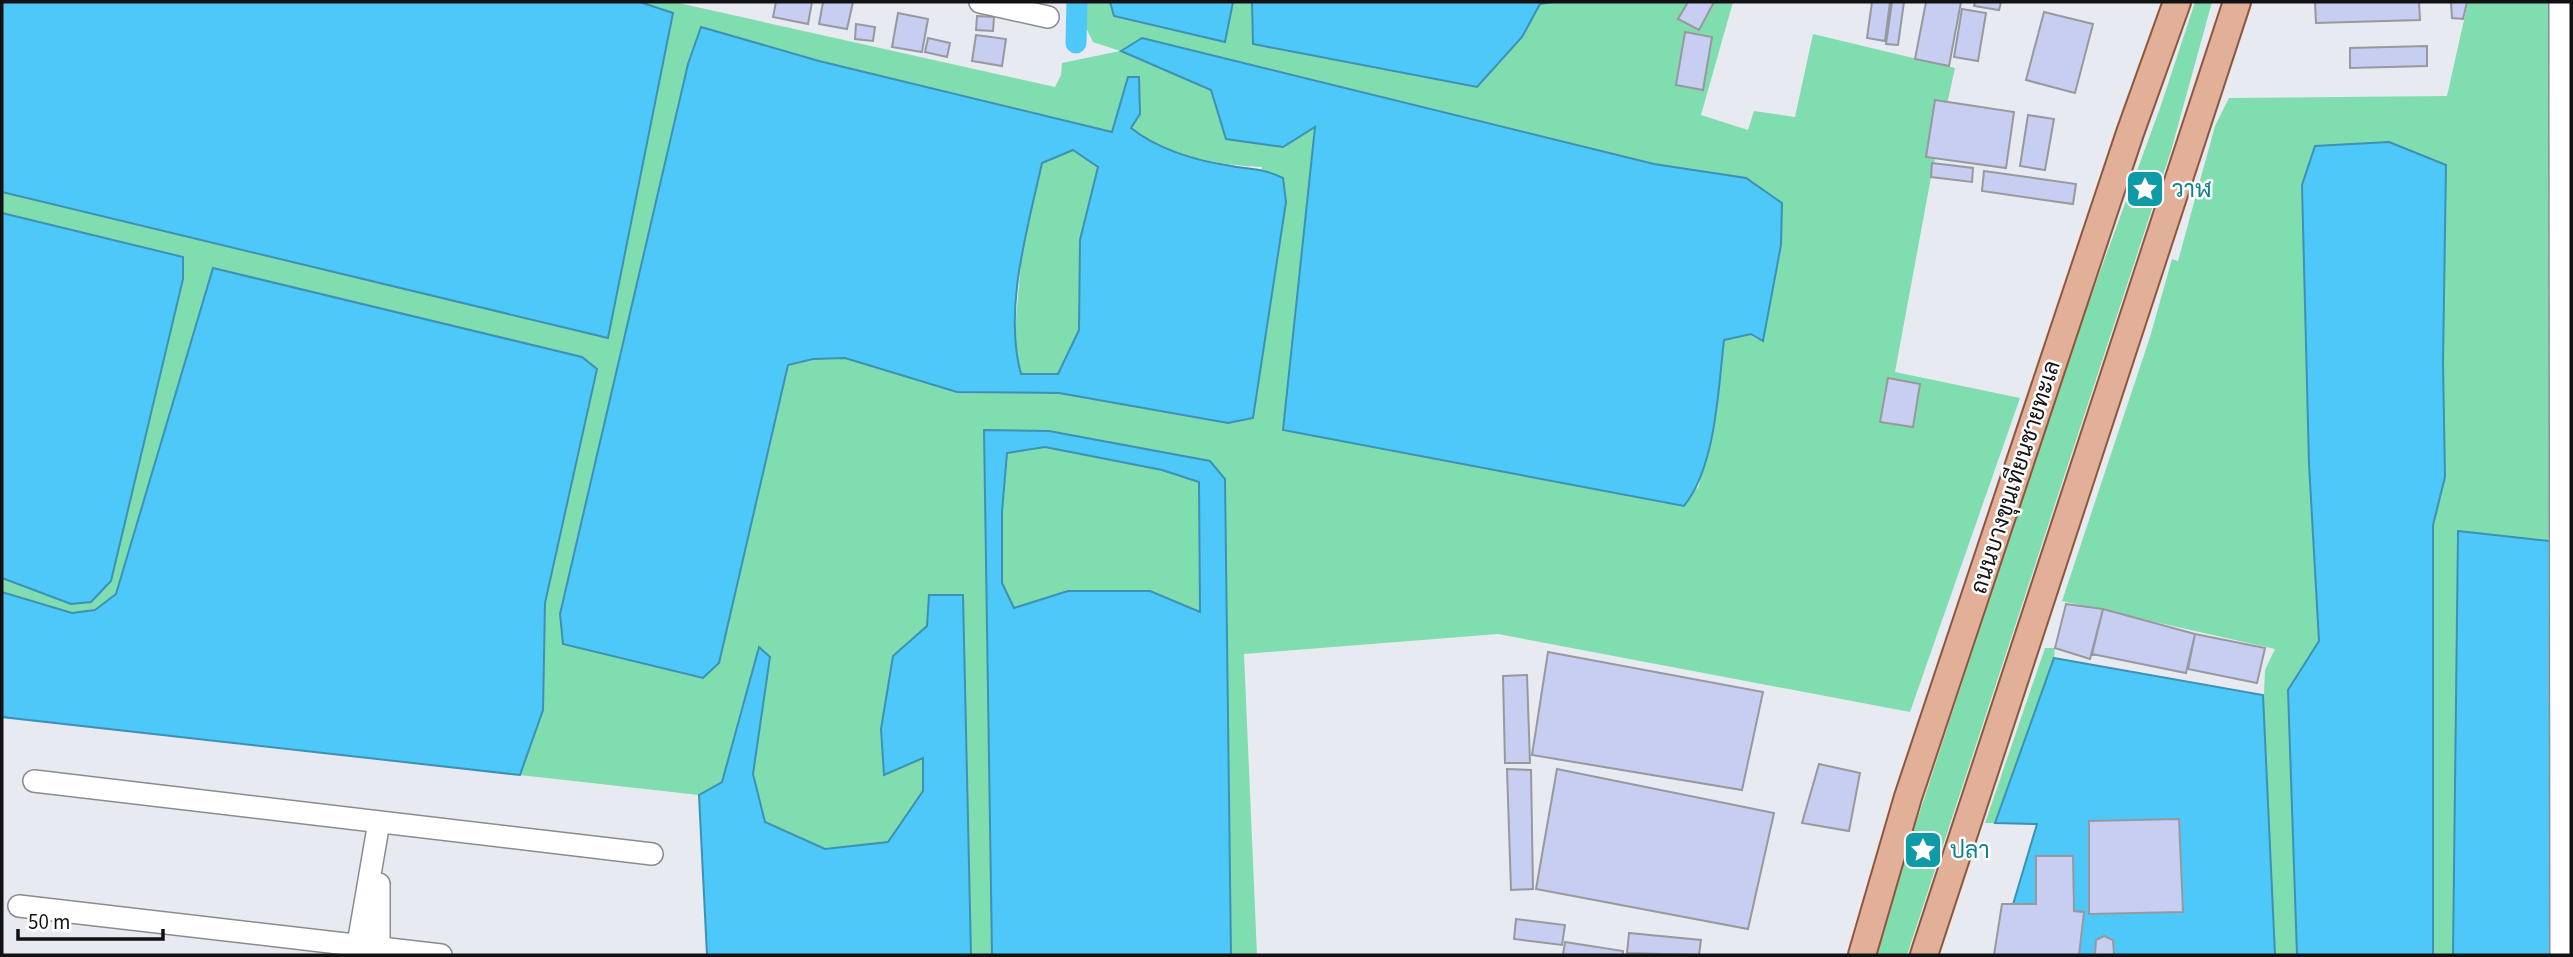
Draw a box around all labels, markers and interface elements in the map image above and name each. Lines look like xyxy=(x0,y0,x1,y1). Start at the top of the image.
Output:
place icon: วาฬ xyxy=(2124,168,2166,210)
place label: วาฬ xyxy=(2172,173,2212,206)
street label: ถนนบางขุนเทียนชายทะเล xyxy=(1962,356,2069,598)
place icon: ปลา xyxy=(1902,829,1944,871)
place label: ปลา xyxy=(1950,834,1990,867)
scale bar xyxy=(18,898,163,942)
text: 50 m xyxy=(28,907,70,937)

